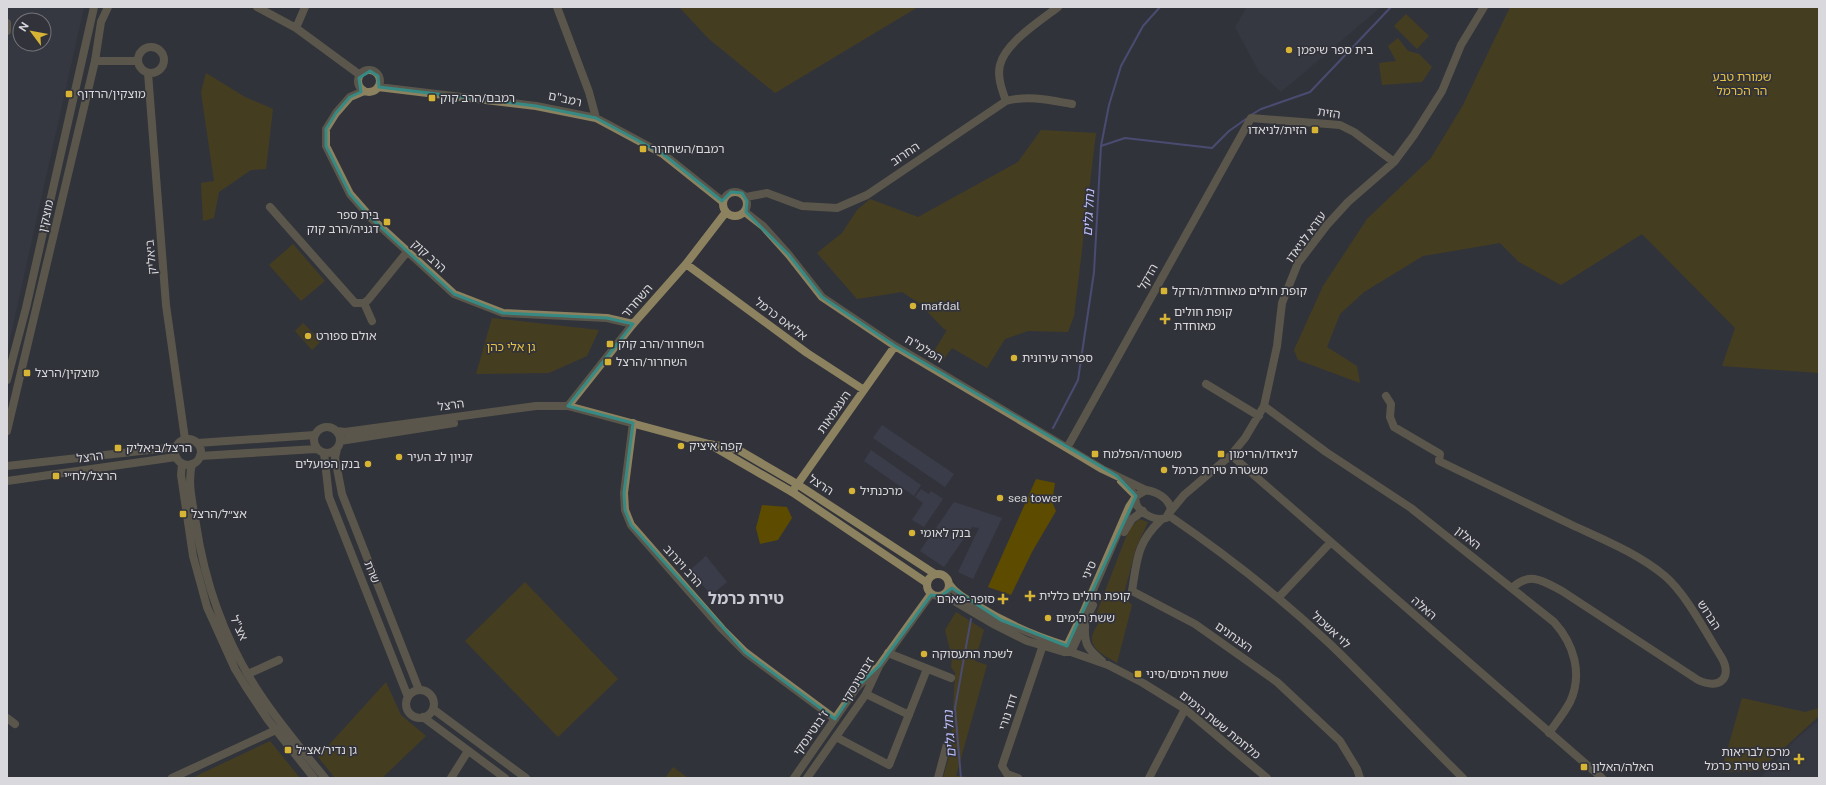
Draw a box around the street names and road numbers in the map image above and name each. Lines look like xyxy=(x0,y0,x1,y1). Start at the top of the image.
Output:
street label: רמב"ם xyxy=(547,89,583,109)
street label: הזית xyxy=(1317,104,1341,122)
street label: החרוב xyxy=(888,139,922,169)
street label: מוצקין xyxy=(35,198,57,234)
street label: עזרא לניאדו xyxy=(1283,209,1329,265)
street label: הרב קוק xyxy=(409,237,449,275)
street label: ביאליק xyxy=(142,239,160,275)
street label: הדקל xyxy=(1135,261,1161,293)
street label: השחרור xyxy=(619,281,655,321)
street label: אליאס כרמל xyxy=(752,295,810,344)
street label: הפלמ"ח xyxy=(902,332,946,366)
street label: העצמאות xyxy=(814,388,854,436)
street label: הרצל xyxy=(437,396,465,414)
street label: הרצל xyxy=(76,448,104,466)
street label: הרצל xyxy=(806,472,836,498)
street label: האלון xyxy=(1452,524,1484,552)
street label: הרב וינרוב xyxy=(661,542,705,590)
street label: סיני xyxy=(1079,558,1099,582)
street label: שרת xyxy=(361,559,383,585)
street label: האלה xyxy=(1409,593,1439,623)
street label: הברוש xyxy=(1694,597,1724,633)
street label: לוי אשכול xyxy=(1309,608,1353,652)
street label: אצ"ל xyxy=(227,613,251,643)
street label: הצנחנים xyxy=(1213,619,1255,655)
street label: ז׳בוטינסקי xyxy=(839,655,877,705)
street label: מלחמת ששת הימים xyxy=(1177,688,1263,762)
street label: דוד נורי xyxy=(996,692,1021,732)
street label: ז'בוטינסקי xyxy=(790,708,832,758)

